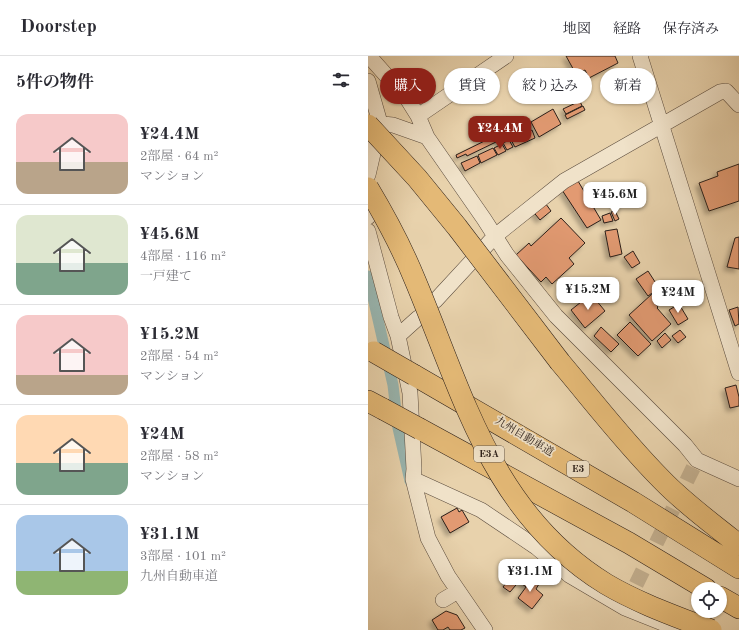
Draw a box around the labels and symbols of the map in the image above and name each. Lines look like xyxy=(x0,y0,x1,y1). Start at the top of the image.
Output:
pin: ¥24.4M xyxy=(467,116,533,150)
pin: ¥45.6M xyxy=(582,182,648,216)
pin: ¥15.2M xyxy=(555,277,621,311)
pin: ¥24M xyxy=(654,280,702,314)
street label: 九州自動車道 xyxy=(493,414,556,459)
road number: E3A xyxy=(474,446,504,462)
road number: E3 xyxy=(567,461,589,477)
pin: ¥31.1M xyxy=(497,559,563,593)

